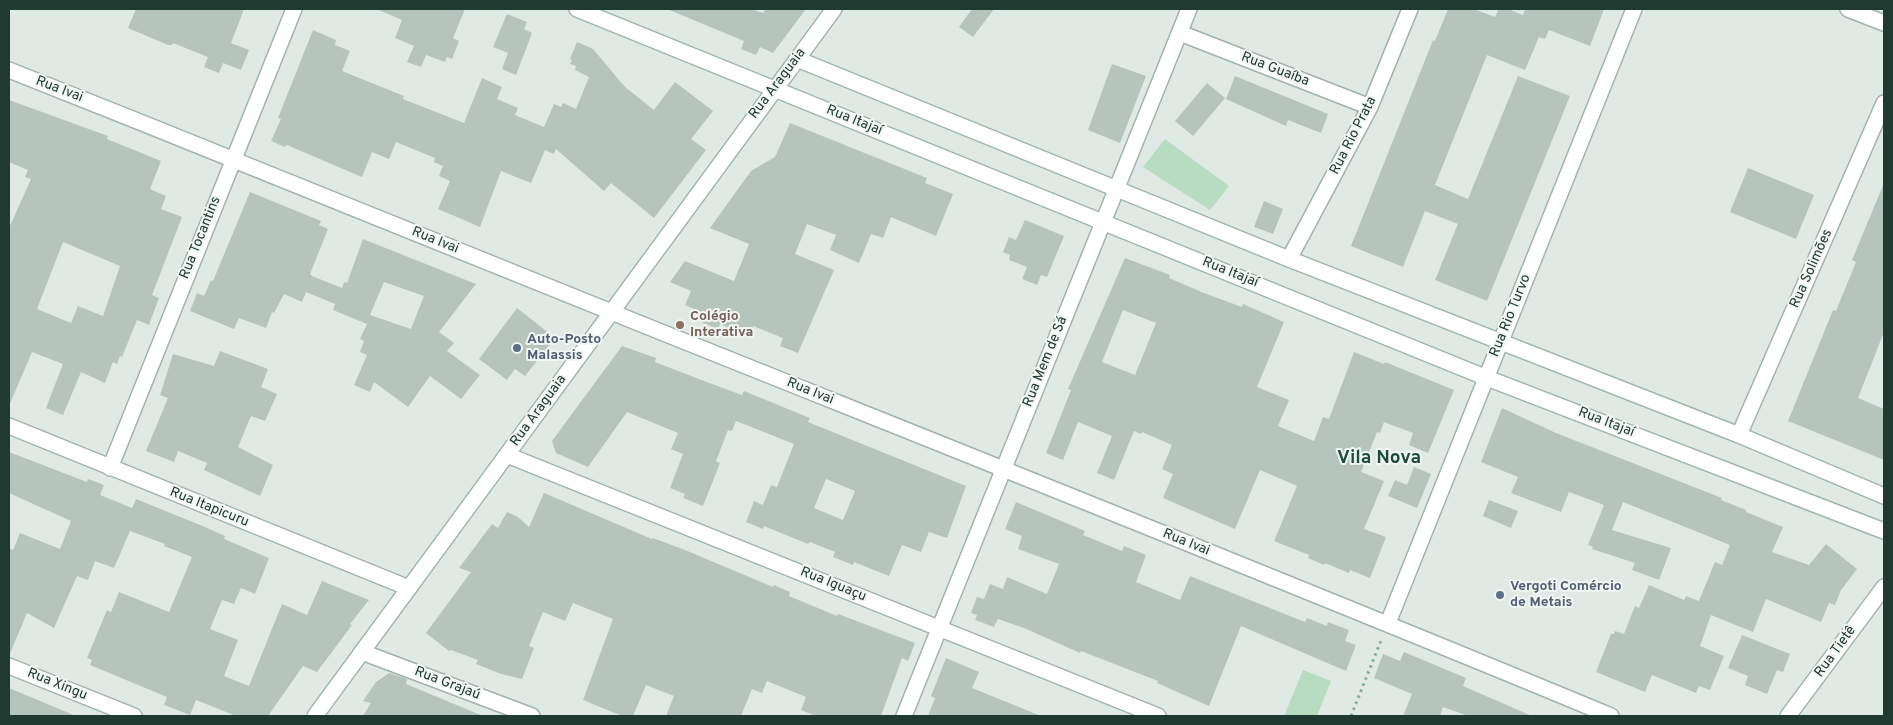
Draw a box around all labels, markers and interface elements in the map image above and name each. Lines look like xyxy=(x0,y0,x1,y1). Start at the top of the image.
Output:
street label: Rua Araguaia xyxy=(746,45,810,123)
street label: Rua Guaíba xyxy=(1239,49,1311,91)
street label: Rua Ivai xyxy=(33,73,85,107)
street label: Rua Rio Prata xyxy=(1327,94,1381,178)
street label: Rua Itajaí xyxy=(823,102,885,140)
street label: Rua Tocantins xyxy=(177,194,225,282)
street label: Rua Ivai xyxy=(409,224,461,258)
street label: Rua Solimões xyxy=(1787,227,1837,311)
street label: Rua Itajaí xyxy=(1199,254,1261,292)
street label: Rua Rio Turvo xyxy=(1487,272,1535,360)
place label: Colégio Interativa xyxy=(690,309,753,342)
street label: Rua Mem de Sá xyxy=(1020,314,1072,410)
marker: Colégio Interativa xyxy=(674,319,686,331)
place label: Auto-Posto Malassis xyxy=(527,332,601,364)
marker: Auto-Posto Malassis xyxy=(511,342,523,354)
street label: Rua Araguaia xyxy=(507,372,571,450)
street label: Rua Ivai xyxy=(784,375,836,409)
street label: Rua Itajaí xyxy=(1575,405,1637,441)
district label: Vila Nova xyxy=(1337,448,1421,470)
street label: Rua Itapicuru xyxy=(167,484,251,532)
street label: Rua Ivai xyxy=(1160,526,1212,560)
street label: Rua Iguaçu xyxy=(797,564,869,606)
place label: Vergoti Comércio de Metais xyxy=(1510,579,1622,612)
marker: Vergoti Comércio de Metais xyxy=(1494,589,1506,601)
street label: Rua Tietê xyxy=(1812,623,1860,681)
street label: Rua Grajaú xyxy=(412,664,482,704)
street label: Rua Xingu xyxy=(24,665,90,705)

